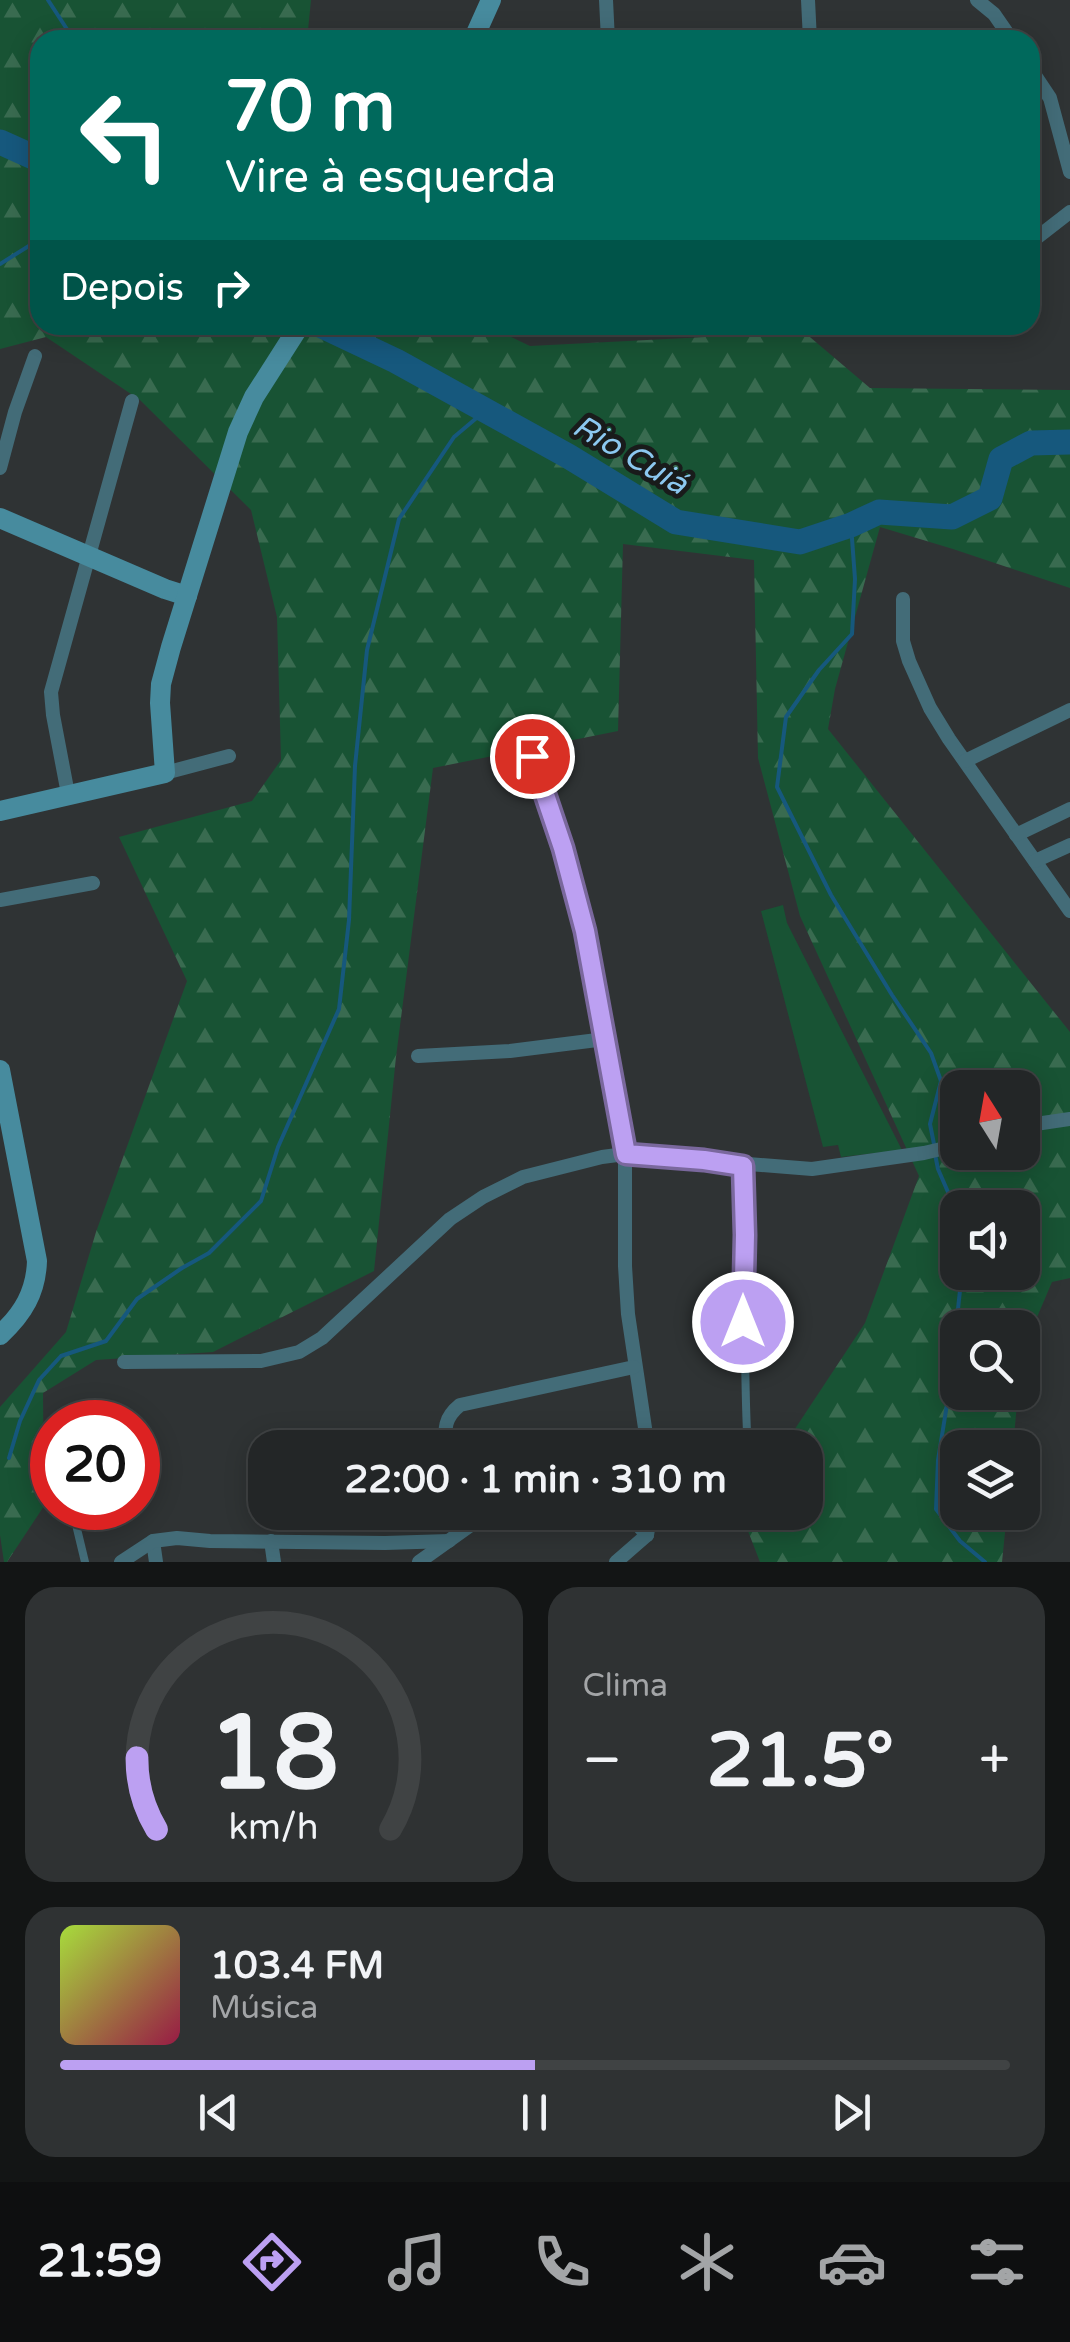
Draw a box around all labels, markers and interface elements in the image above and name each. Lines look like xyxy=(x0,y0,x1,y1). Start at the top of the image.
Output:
text: 70 m xyxy=(225,66,395,150)
icon: left xyxy=(60,70,190,200)
text: Vire à esquerda xyxy=(225,151,556,205)
icon: right xyxy=(204,260,259,315)
text: Depois xyxy=(60,265,184,311)
water label: Rio Cuiá xyxy=(566,407,695,503)
pin xyxy=(490,714,575,799)
icon: arrive xyxy=(505,729,560,784)
north arrow xyxy=(940,1070,1040,1170)
map controls xyxy=(940,1070,1040,1530)
button: sound xyxy=(940,1190,1040,1290)
position arrow xyxy=(691,1270,795,1374)
button: search xyxy=(940,1310,1040,1410)
speed limit sign: 20 xyxy=(30,1400,160,1530)
button: layers xyxy=(940,1430,1040,1530)
text: 22:00 · 1 min · 310 m xyxy=(344,1457,727,1503)
text: Clima xyxy=(583,1667,668,1705)
text: 18 xyxy=(208,1692,339,1817)
text: 21.5° xyxy=(707,1716,894,1806)
text: − xyxy=(583,1728,622,1794)
text: + xyxy=(979,1728,1010,1794)
text: km/h xyxy=(229,1806,319,1849)
text: 103.4 FM xyxy=(210,1943,384,1989)
text: Música xyxy=(210,1989,318,2027)
icon: previous xyxy=(191,2085,246,2140)
icon: pause xyxy=(507,2085,562,2140)
icon: next xyxy=(824,2085,879,2140)
icon: directions xyxy=(237,2227,307,2297)
icon: music xyxy=(382,2227,452,2297)
icon: phone xyxy=(527,2227,597,2297)
icon: climate xyxy=(672,2227,742,2297)
icon: car xyxy=(817,2227,887,2297)
icon: filters xyxy=(962,2227,1032,2297)
text: 21:59 xyxy=(38,2235,162,2289)

